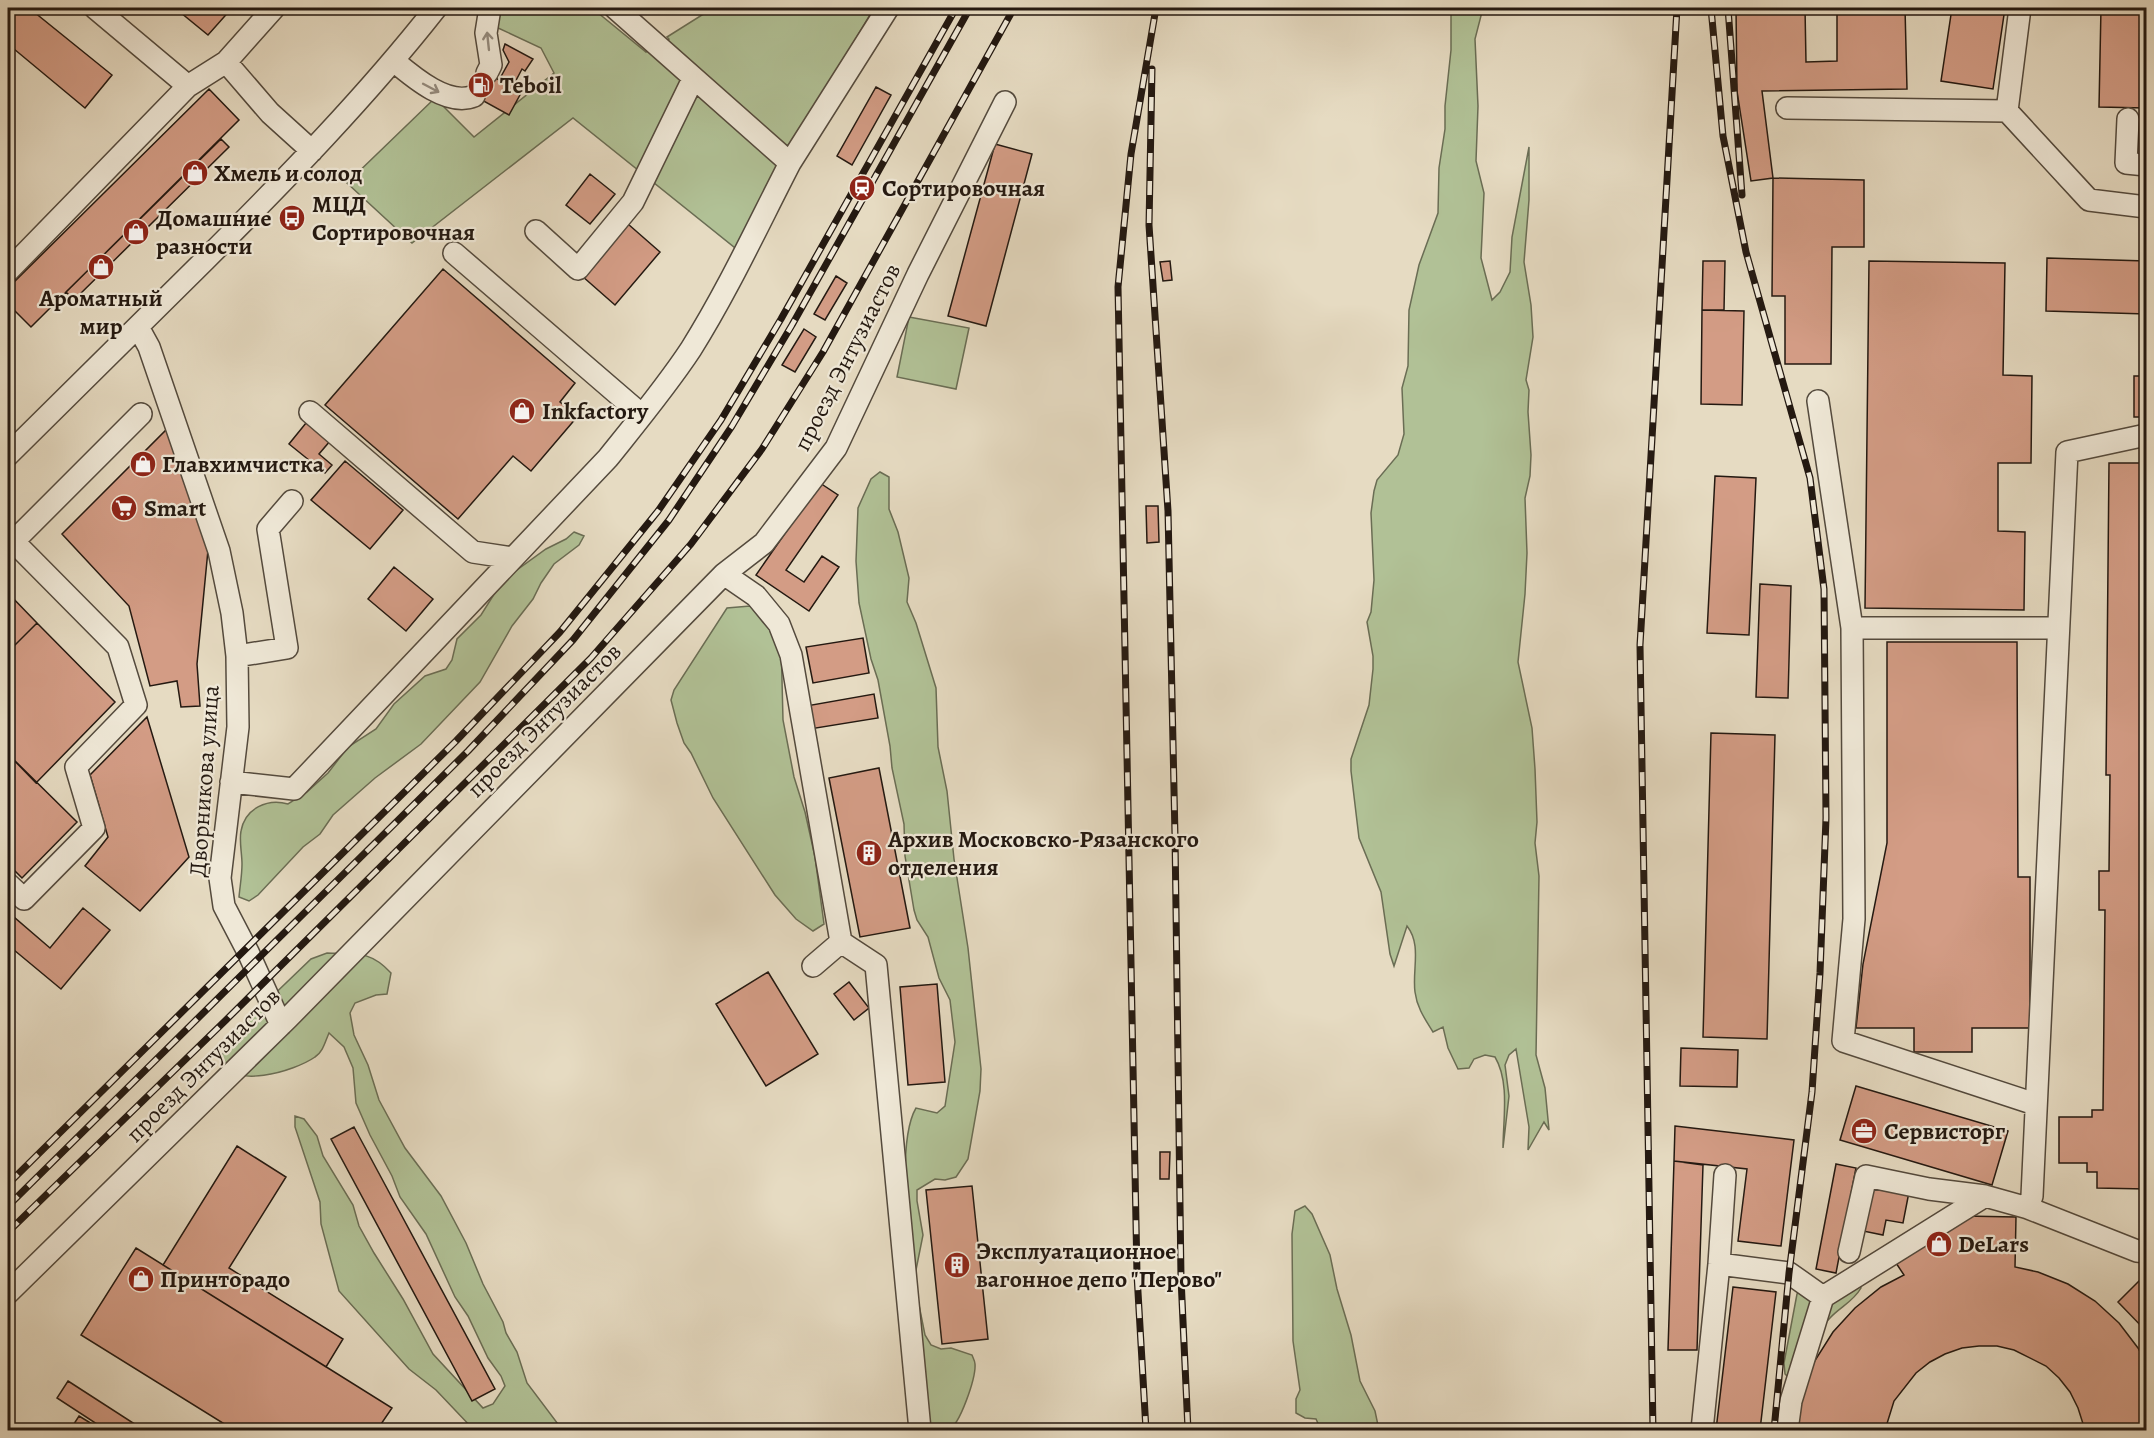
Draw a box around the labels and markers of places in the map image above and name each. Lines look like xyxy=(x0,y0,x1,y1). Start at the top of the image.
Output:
place label: Teboil xyxy=(500,69,562,101)
fuel station icon: Teboil xyxy=(466,70,496,100)
place label: Хмель и солод xyxy=(214,157,362,189)
shop icon: Хмель и солод xyxy=(180,158,210,188)
place label: Сортировочная xyxy=(882,172,1045,204)
station icon: Сортировочная xyxy=(847,173,877,203)
place label: МЦД Сортировочная xyxy=(312,188,475,248)
place label: Домашние разности xyxy=(156,202,272,262)
bus stop icon: МЦД Сортировочная xyxy=(277,203,307,233)
shop icon: Домашние разности xyxy=(121,217,151,247)
shop icon: Ароматный мир xyxy=(86,252,116,282)
place label: Ароматный мир xyxy=(38,282,163,342)
place label: Inkfactory xyxy=(542,395,649,427)
shop icon: Inkfactory xyxy=(507,396,537,426)
place label: Главхимчистка xyxy=(162,448,325,480)
shop icon: Главхимчистка xyxy=(128,449,158,479)
place label: Smart xyxy=(144,492,206,524)
supermarket icon: Smart xyxy=(109,493,139,523)
place label: Архив Московско-Рязанского отделения xyxy=(887,823,1199,883)
building icon: Архив Московско-Рязанского отделения xyxy=(854,838,884,868)
place label: Сервисторг xyxy=(1884,1115,2006,1147)
office icon: Сервисторг xyxy=(1849,1116,1879,1146)
place label: DeLars xyxy=(1958,1228,2029,1260)
shop icon: DeLars xyxy=(1924,1229,1954,1259)
place label: Эксплуатационное вагонное депо "Перово" xyxy=(976,1235,1222,1295)
building icon: Эксплуатационное вагонное депо "Перово" xyxy=(942,1250,972,1280)
place label: Принторадо xyxy=(160,1263,290,1295)
shop icon: Принторадо xyxy=(126,1264,156,1294)

